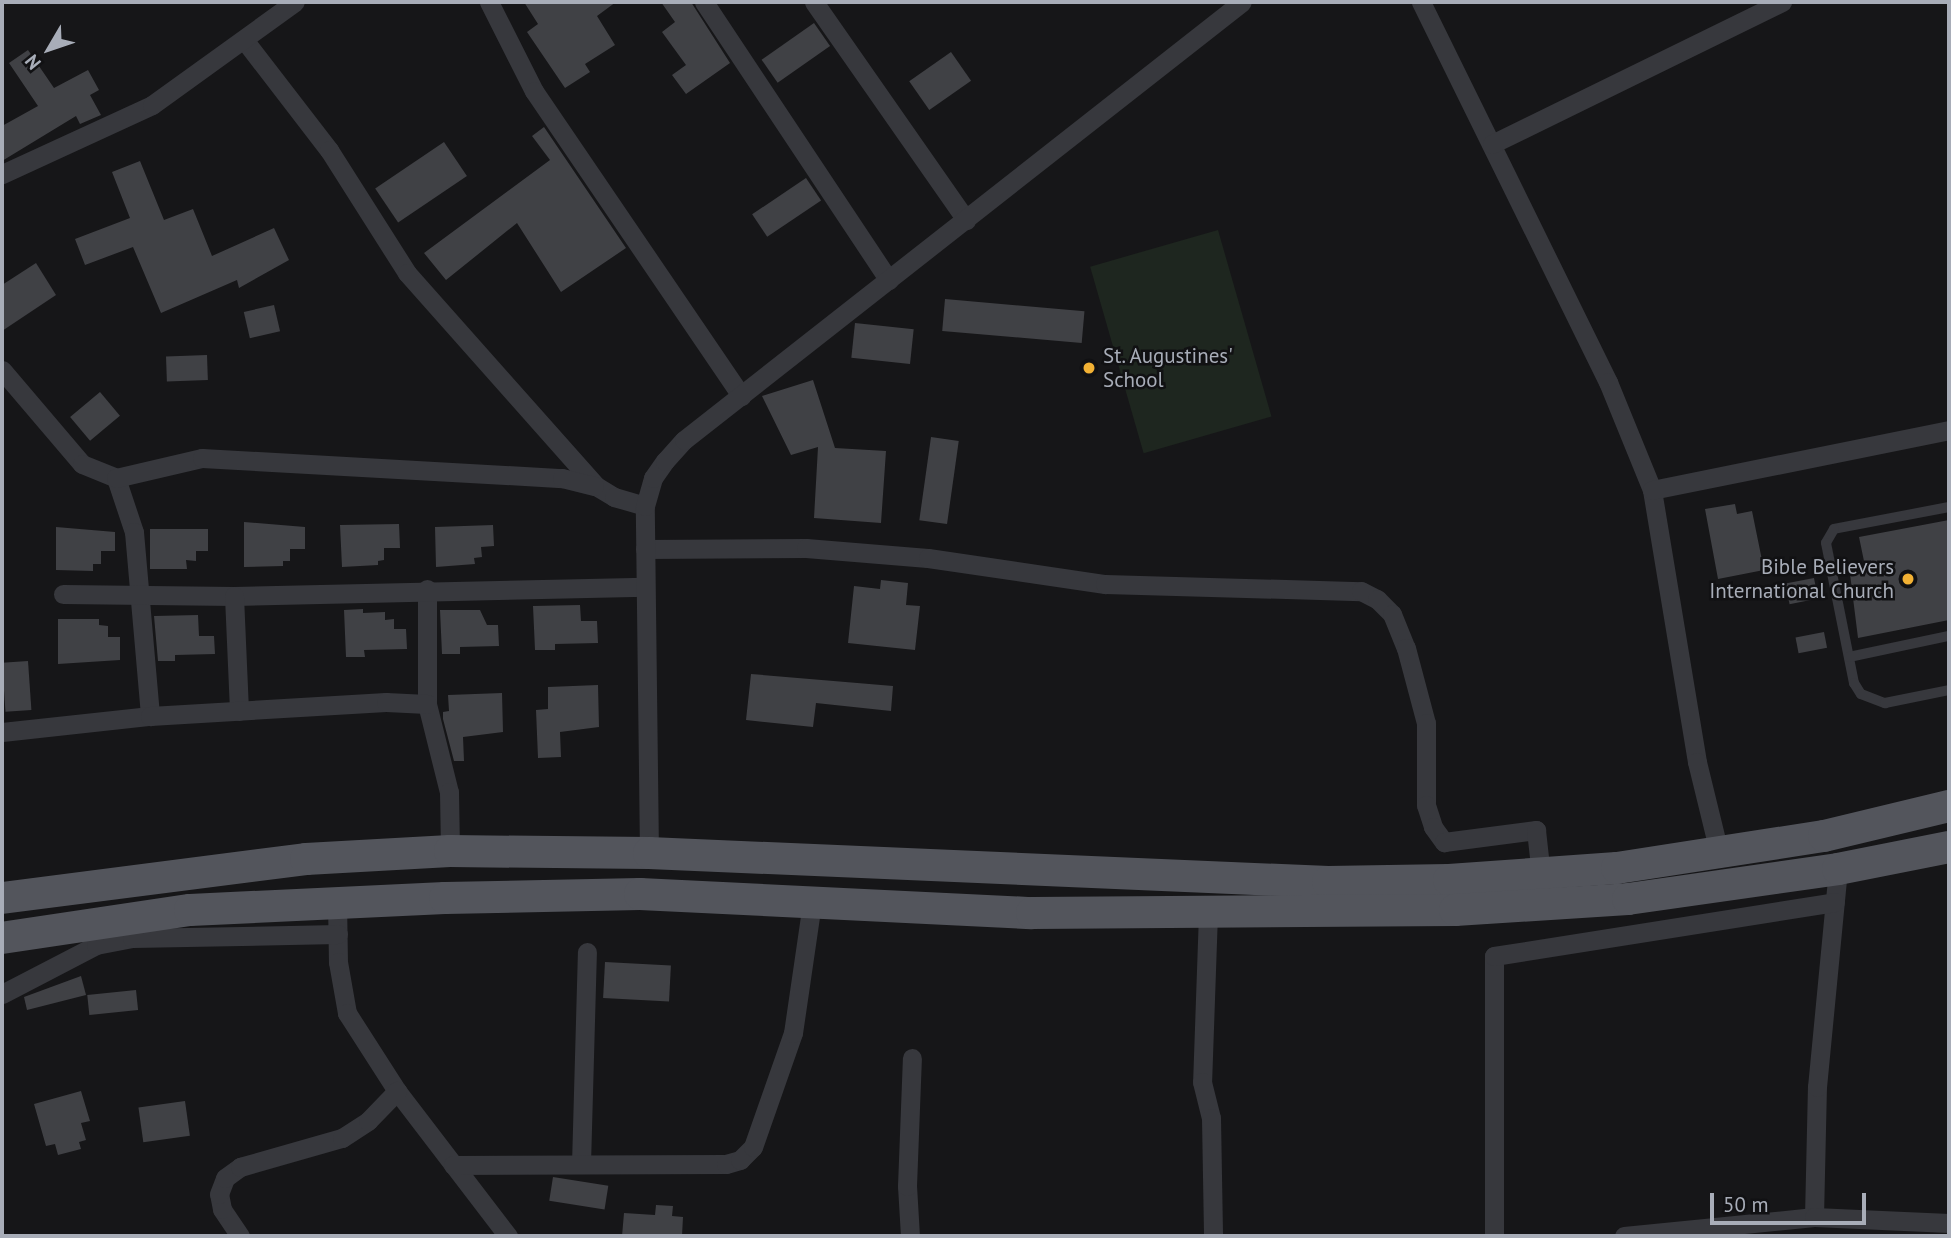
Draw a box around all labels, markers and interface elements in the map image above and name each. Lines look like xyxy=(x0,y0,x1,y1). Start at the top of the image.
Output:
north arrow xyxy=(14,14,84,84)
text: N xyxy=(19,50,46,75)
place label: St. Augustines' School xyxy=(1103,343,1235,393)
marker: St. Augustines' School xyxy=(1081,360,1097,376)
place label: Bible Believers International Church xyxy=(1709,554,1894,604)
marker: Bible Believers International Church xyxy=(1900,571,1916,587)
scale bar xyxy=(1713,1178,1869,1222)
text: 50 m xyxy=(1723,1191,1769,1218)

